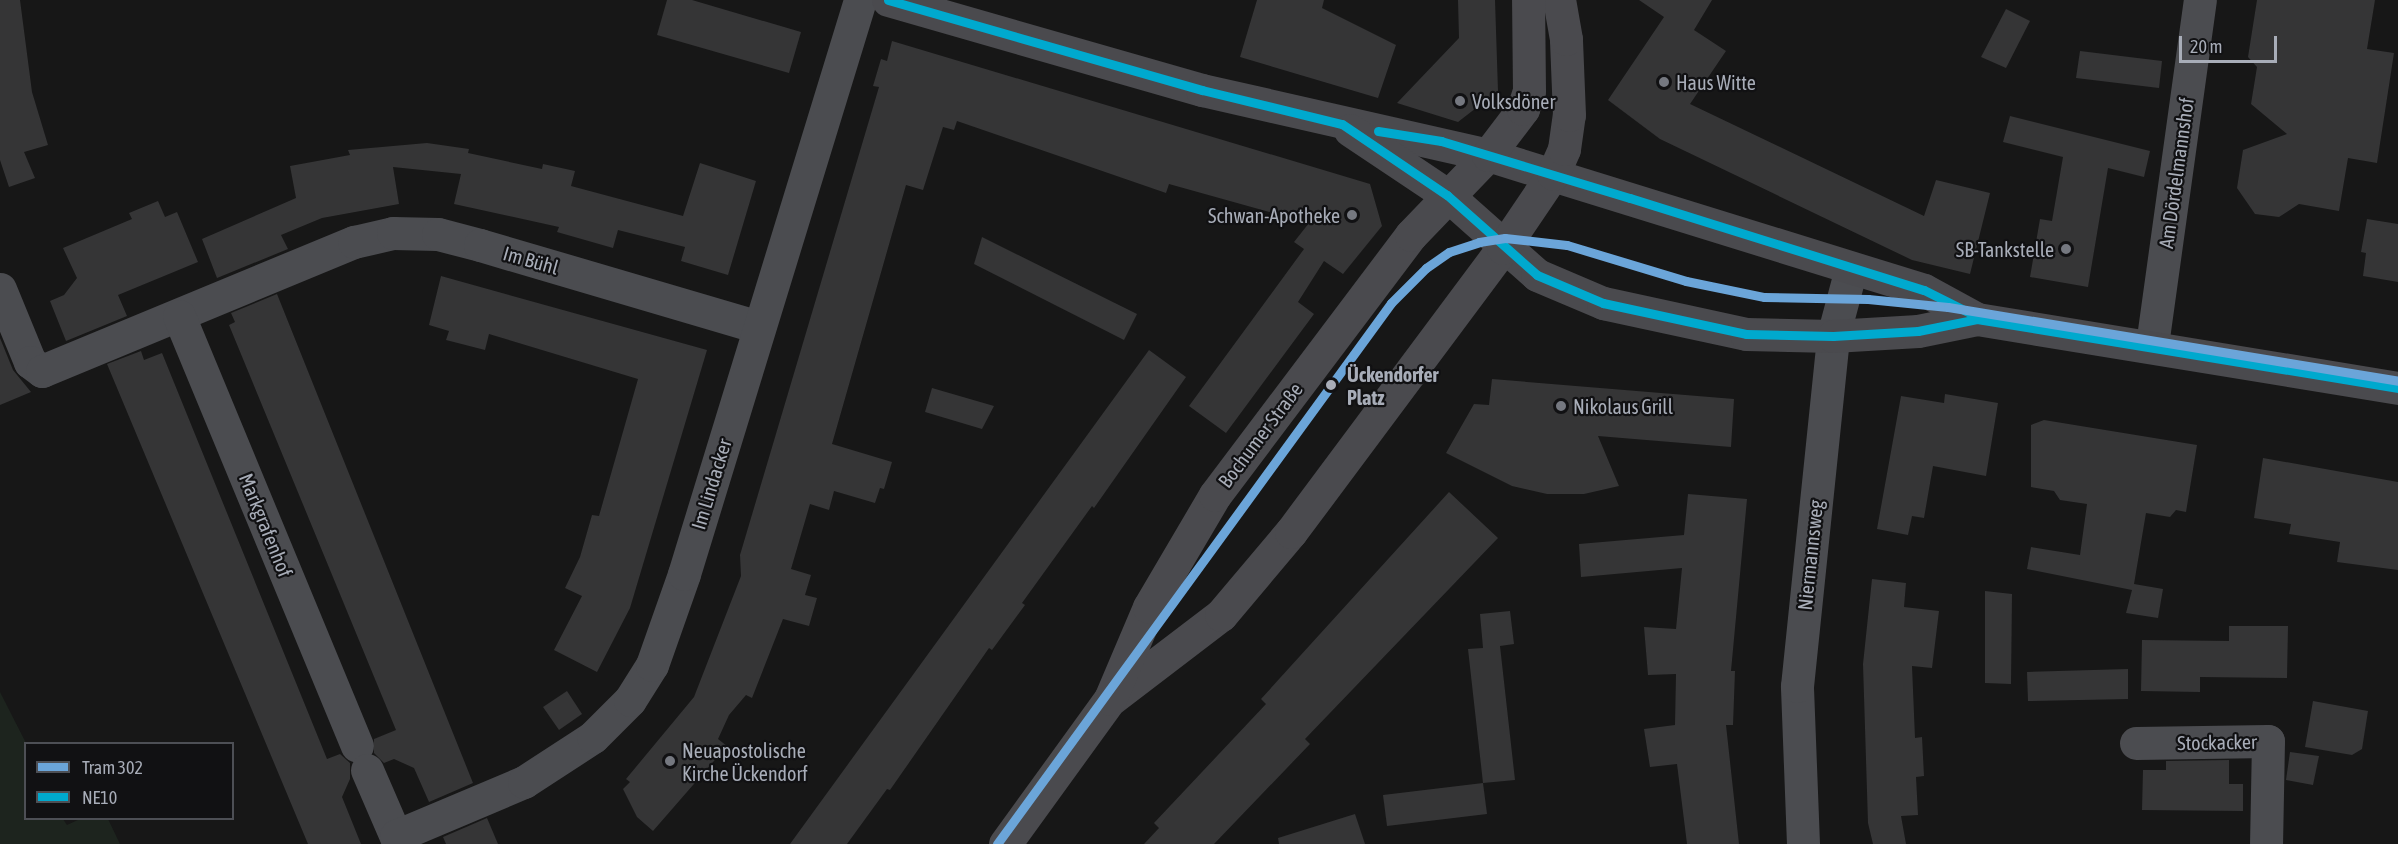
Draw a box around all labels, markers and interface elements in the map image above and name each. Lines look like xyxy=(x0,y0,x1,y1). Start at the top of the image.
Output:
scale bar xyxy=(2182,24,2280,62)
text: 20 m xyxy=(2190,36,2222,57)
place label: Haus Witte xyxy=(1676,70,1756,94)
marker: Haus Witte xyxy=(1657,75,1671,89)
place label: Volksdöner xyxy=(1472,89,1555,113)
marker: Volksdöner xyxy=(1453,94,1467,108)
street label: Am Dördelmannshof xyxy=(2154,96,2198,250)
place label: Schwan-Apotheke xyxy=(1208,203,1340,227)
marker: Schwan-Apotheke xyxy=(1345,208,1359,222)
place label: SB-Tankstelle xyxy=(1956,237,2054,261)
street label: Im Bühl xyxy=(501,241,561,279)
marker: SB-Tankstelle xyxy=(2059,242,2073,256)
place label: Ückendorfer Platz xyxy=(1347,362,1438,409)
marker: Ückendorfer Platz xyxy=(1320,374,1342,396)
street label: Bochumer Straße xyxy=(1213,378,1307,492)
place label: Nikolaus Grill xyxy=(1573,394,1673,418)
marker: Nikolaus Grill xyxy=(1554,399,1568,413)
street label: Im Lindacker xyxy=(686,436,736,532)
street label: Markgrafenhof xyxy=(234,470,298,580)
street label: Niermannsweg xyxy=(1792,499,1828,611)
street label: Stockacker xyxy=(2177,729,2257,755)
place label: Neuapostolische Kirche Ückendorf xyxy=(682,738,808,785)
legend xyxy=(24,742,234,820)
marker: Neuapostolische Kirche Ückendorf xyxy=(663,754,677,768)
text: Tram 302 xyxy=(82,757,143,778)
text: NE10 xyxy=(82,787,117,808)

